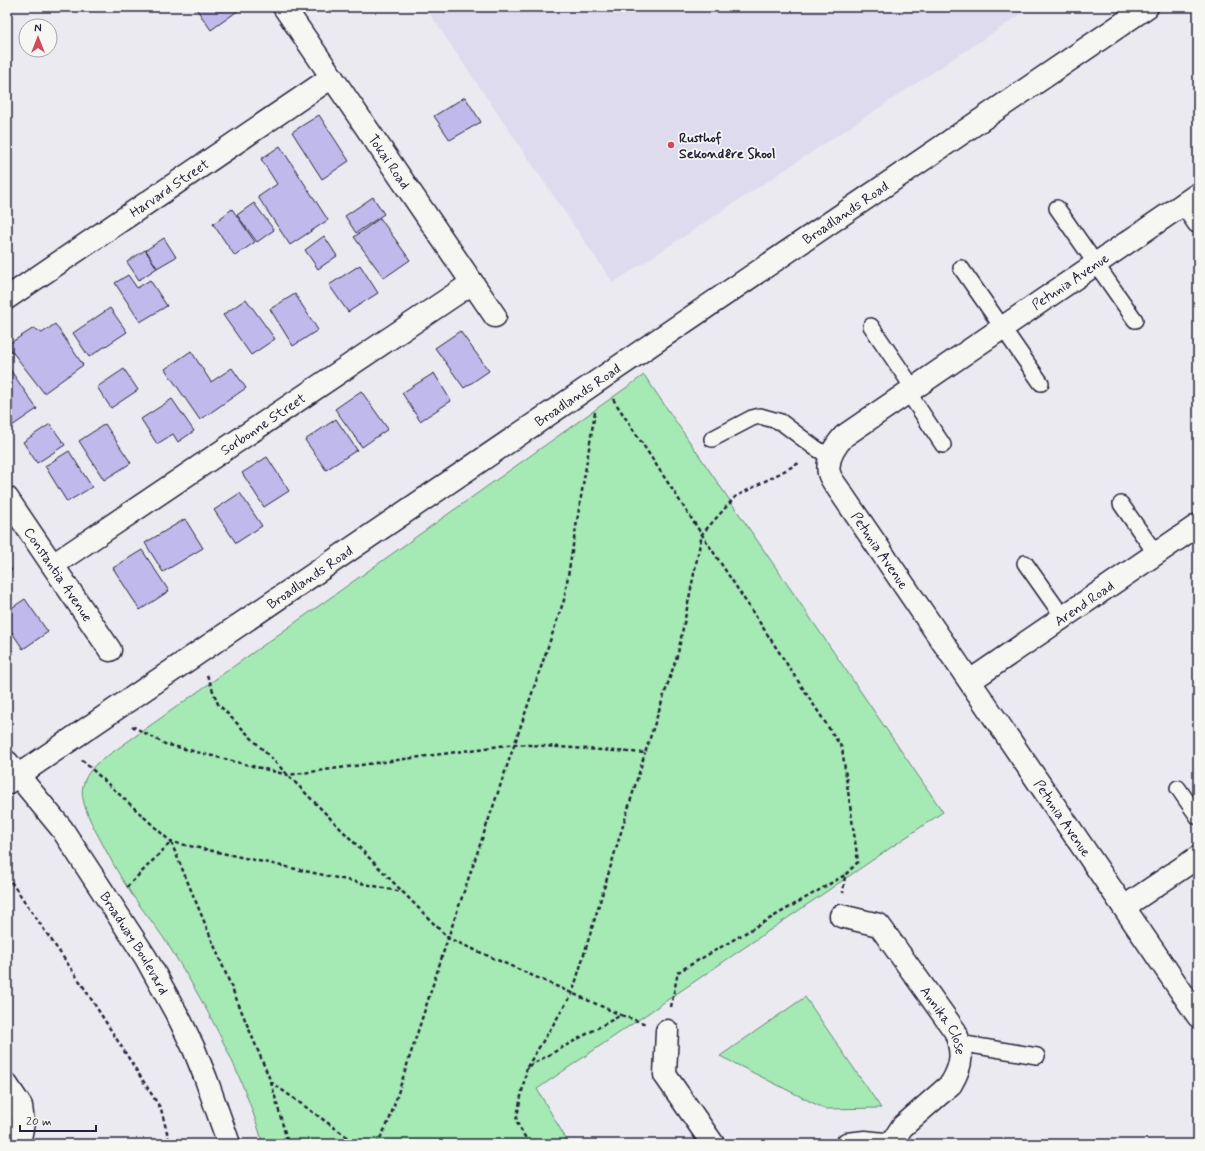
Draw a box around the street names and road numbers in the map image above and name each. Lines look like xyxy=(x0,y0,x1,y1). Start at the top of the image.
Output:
street label: Tokai Road xyxy=(364,131,414,193)
street label: Harvard Street xyxy=(126,155,213,222)
street label: Broadlands Road xyxy=(799,178,892,249)
street label: Petunia Avenue xyxy=(1028,249,1113,314)
street label: Broadlands Road xyxy=(531,360,624,431)
street label: Sorbonne Street xyxy=(217,389,310,460)
street label: Petunia Avenue xyxy=(847,509,912,593)
street label: Constantia Avenue xyxy=(19,524,96,625)
street label: Broadlands Road xyxy=(264,542,357,614)
street label: Arend Road xyxy=(1051,577,1118,631)
street label: Petunia Avenue xyxy=(1029,776,1095,861)
street label: Broadway Boulevard xyxy=(95,889,172,998)
street label: Annika Close xyxy=(916,983,969,1055)

